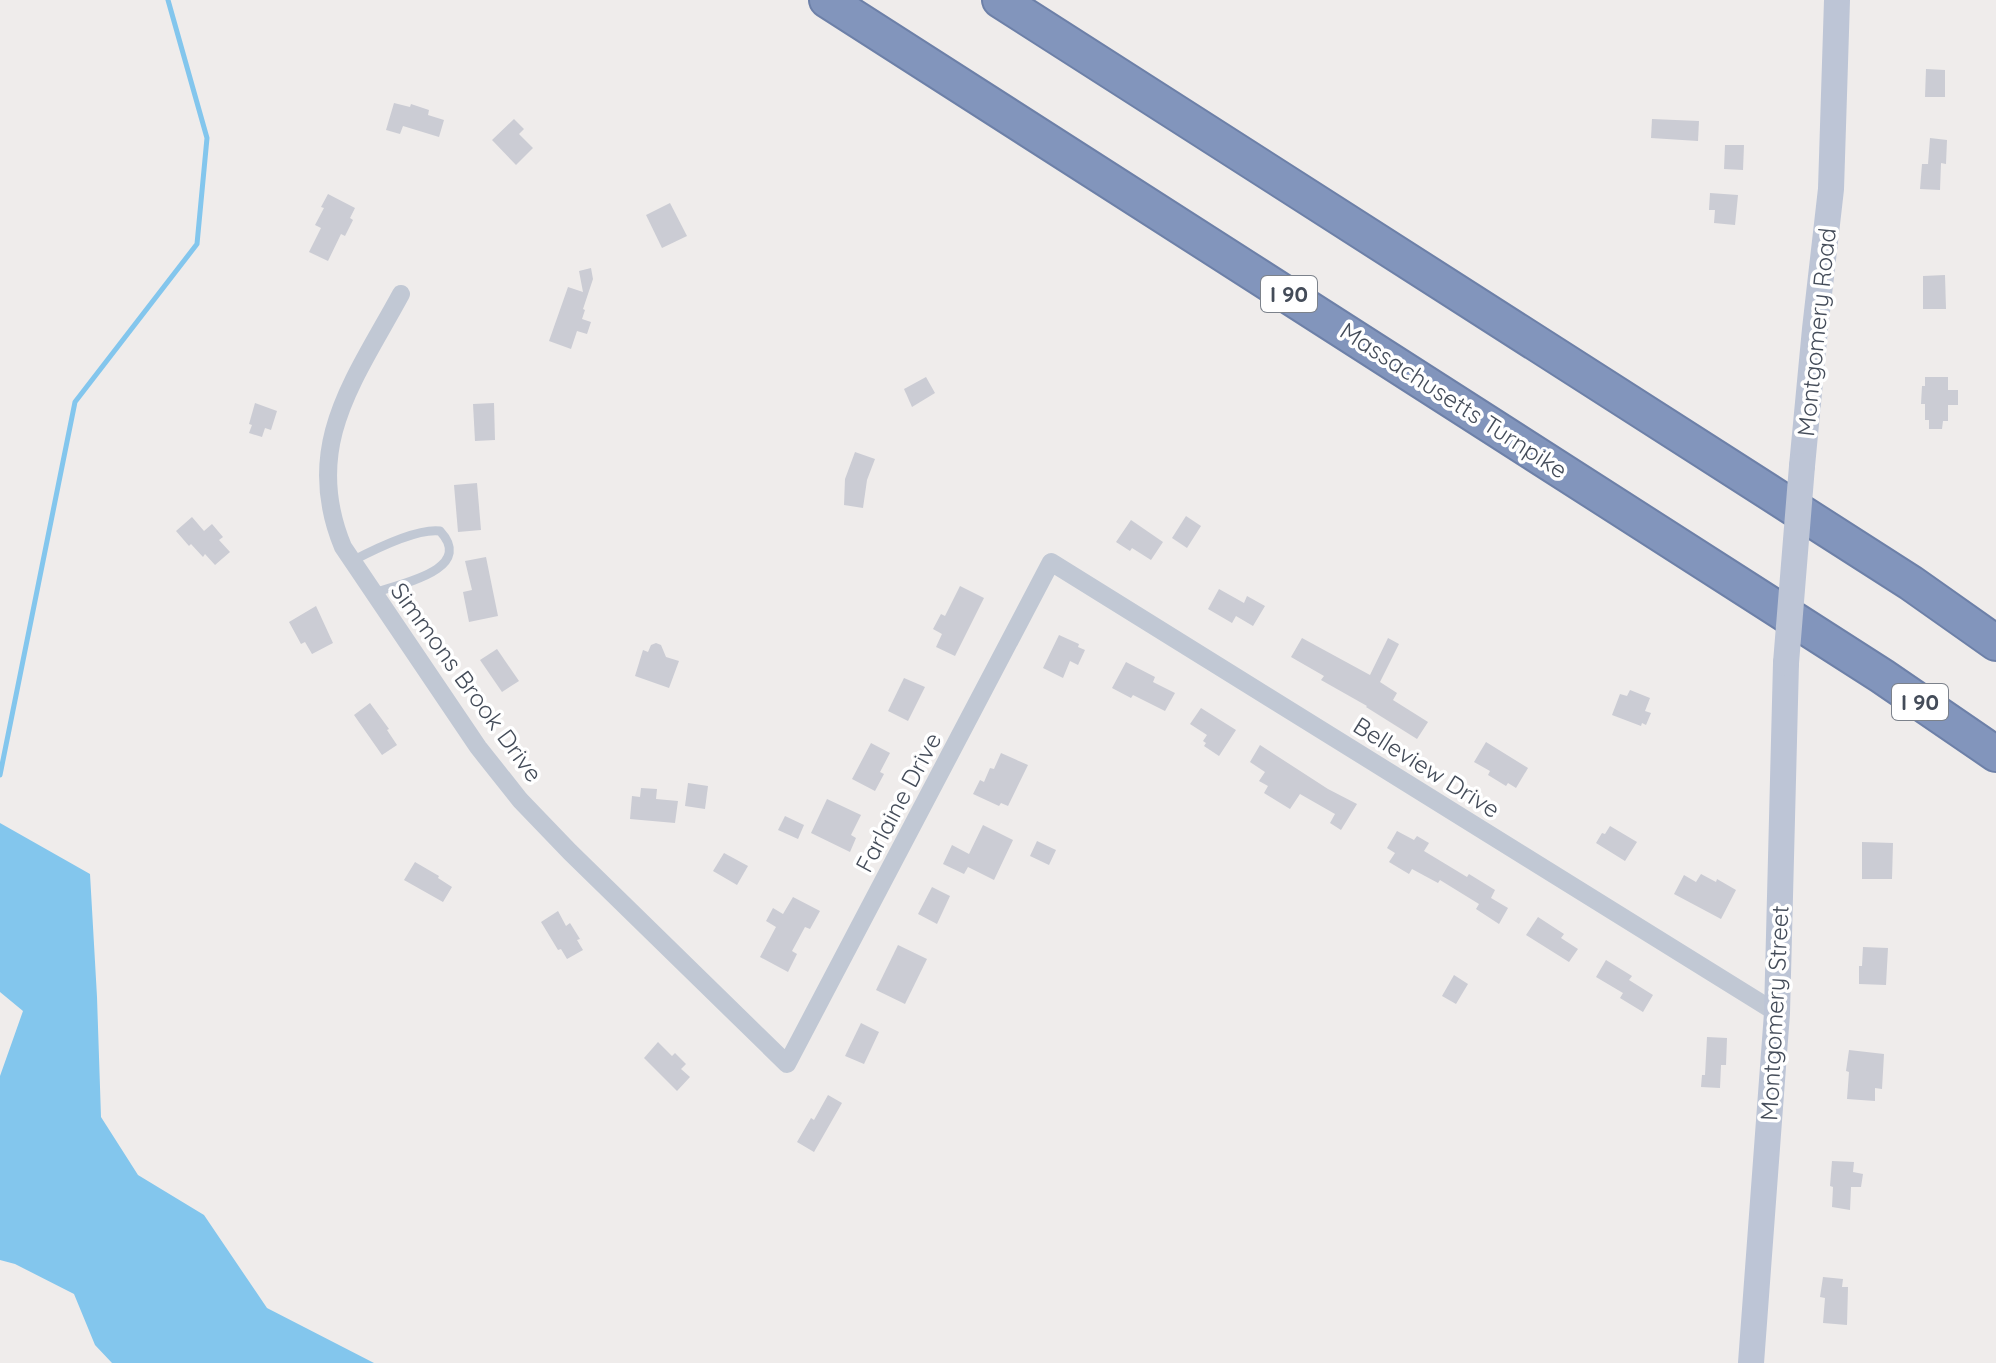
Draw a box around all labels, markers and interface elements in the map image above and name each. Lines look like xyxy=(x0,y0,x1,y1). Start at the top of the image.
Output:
street label: Montgomery Road xyxy=(1790,226,1842,438)
road number: I 90 xyxy=(1261,276,1317,312)
street label: Massachusetts Turnpike xyxy=(1335,315,1573,485)
street label: Simmons Brook Drive xyxy=(385,576,549,788)
road number: I 90 xyxy=(1892,684,1948,720)
street label: Belleview Drive xyxy=(1348,710,1506,824)
street label: Farlaine Drive xyxy=(849,727,947,877)
street label: Montgomery Street xyxy=(1753,905,1795,1121)

